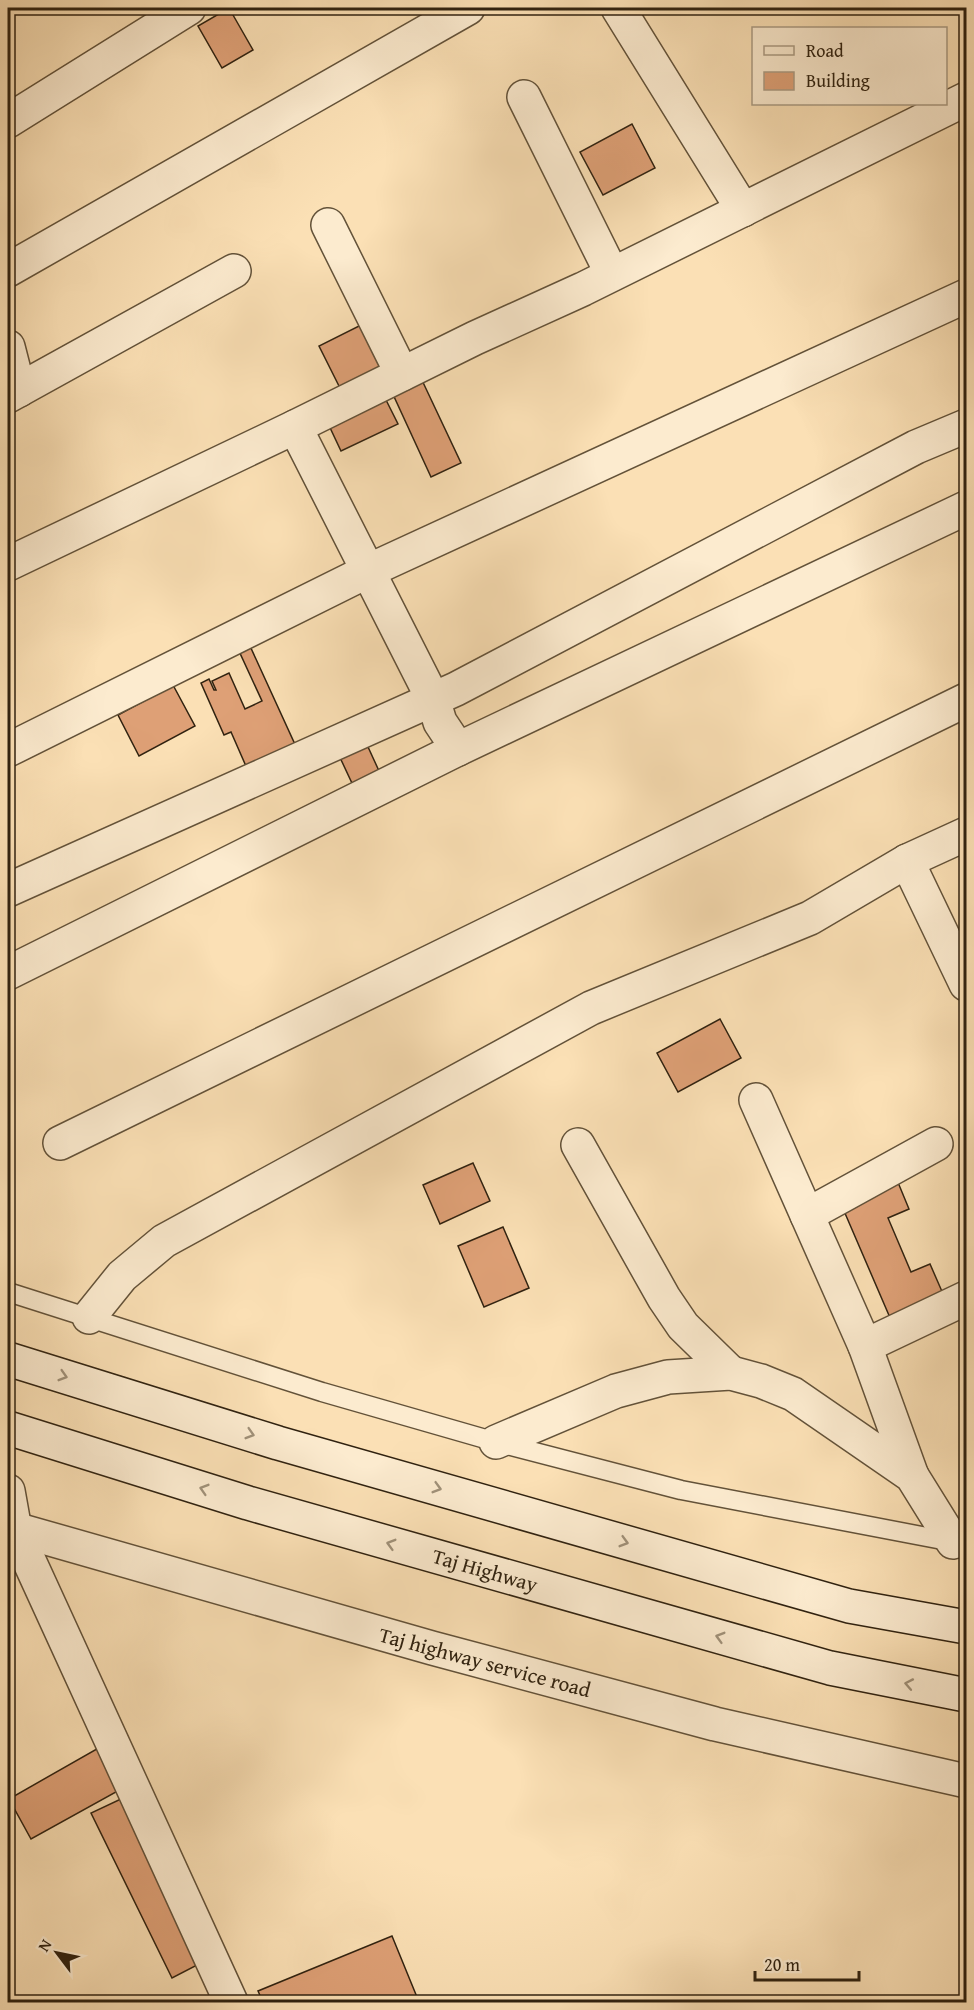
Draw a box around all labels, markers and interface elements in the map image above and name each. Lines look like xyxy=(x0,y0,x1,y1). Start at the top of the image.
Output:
legend xyxy=(752,27,947,105)
text: Road xyxy=(806,37,844,64)
text: Building xyxy=(806,67,870,94)
one-way arrow xyxy=(57,1369,68,1381)
one-way arrow xyxy=(244,1427,255,1439)
one-way arrow xyxy=(432,1481,442,1494)
one-way arrow xyxy=(199,1484,210,1496)
one-way arrow xyxy=(618,1535,629,1547)
one-way arrow xyxy=(386,1538,396,1551)
street label: Taj Highway xyxy=(429,1540,542,1600)
street label: Taj highway service road xyxy=(376,1619,595,1705)
one-way arrow xyxy=(715,1632,726,1644)
one-way arrow xyxy=(904,1678,914,1691)
north arrow xyxy=(27,1923,87,1983)
text: N xyxy=(31,1934,57,1956)
scale bar xyxy=(755,1944,858,1982)
text: 20 m xyxy=(764,1951,800,1978)

